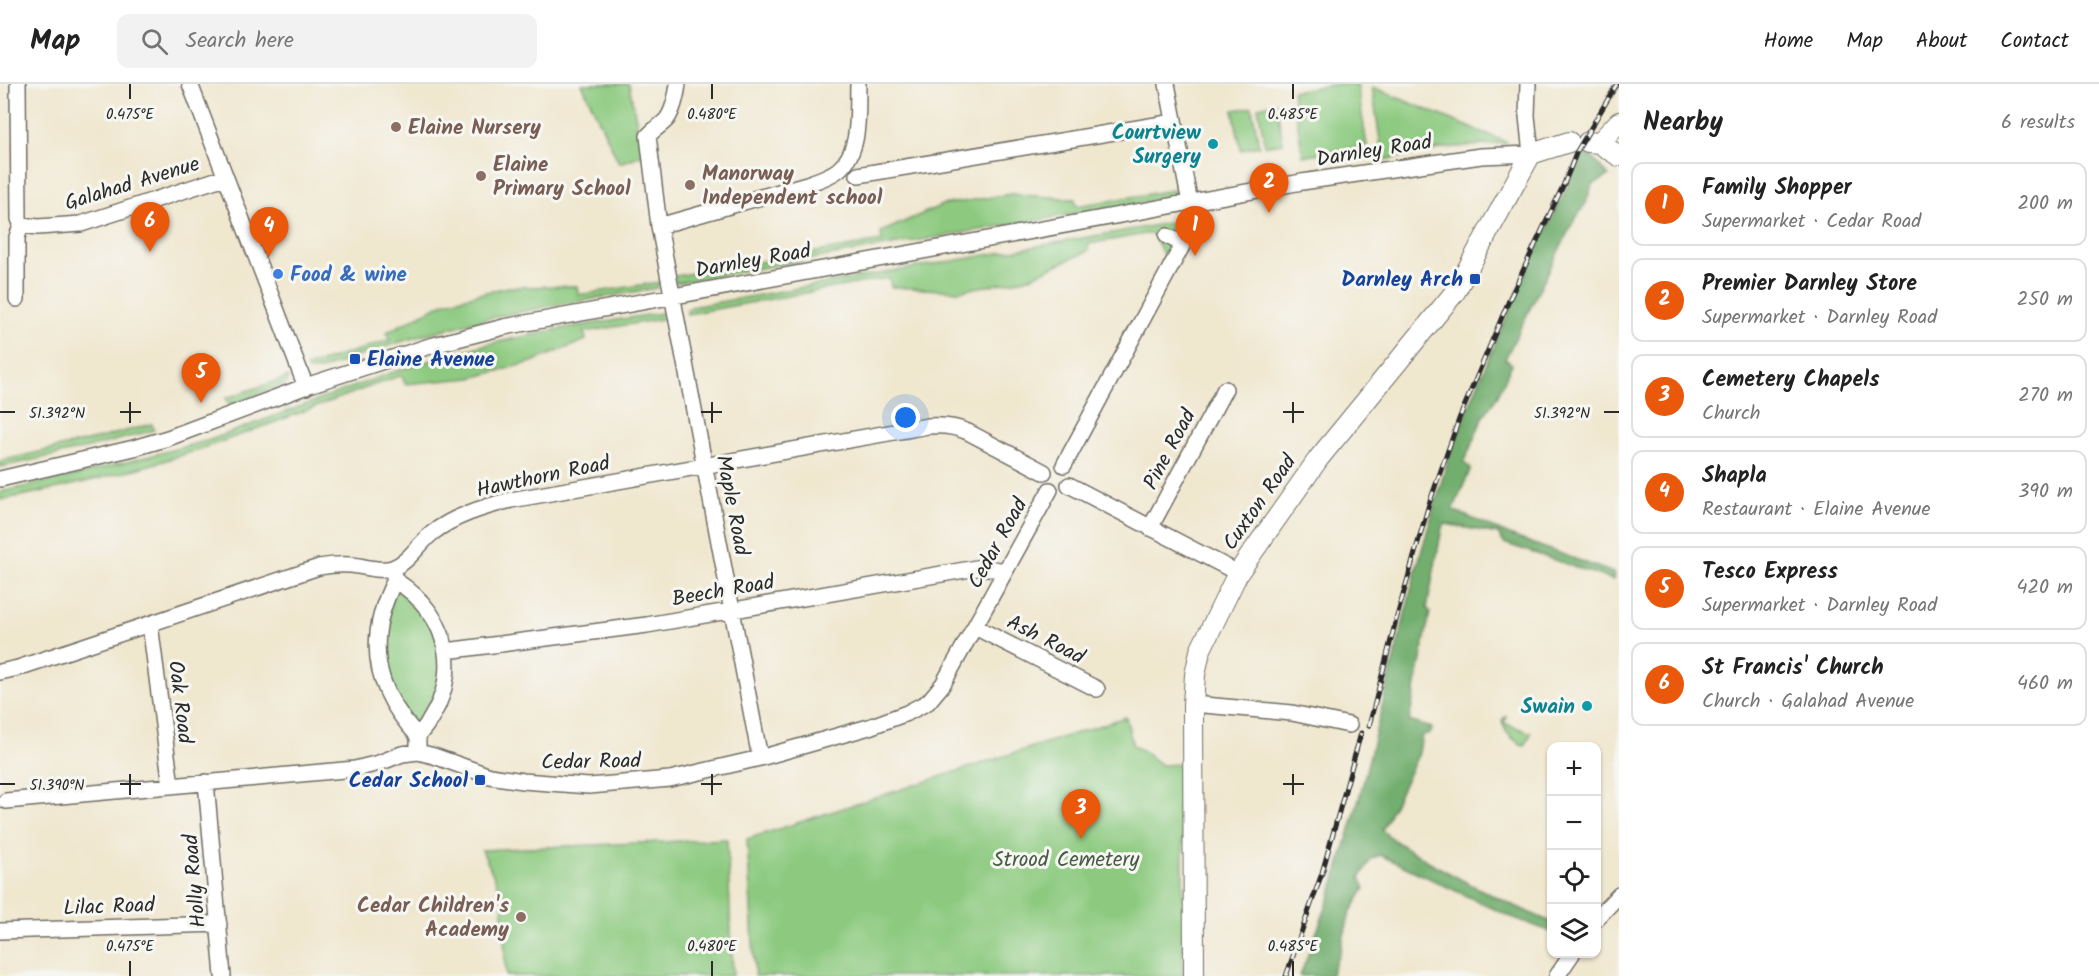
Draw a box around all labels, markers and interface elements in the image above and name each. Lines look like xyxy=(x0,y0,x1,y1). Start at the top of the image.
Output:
search box xyxy=(117,14,537,68)
text: Map xyxy=(30,19,81,64)
text: Search here xyxy=(186,24,294,59)
icon: search xyxy=(138,25,171,58)
text: Home xyxy=(1764,25,1813,58)
text: Map xyxy=(1846,25,1883,58)
text: About xyxy=(1916,25,1967,58)
text: Contact xyxy=(2000,25,2069,58)
text: Nearby xyxy=(1643,102,1723,144)
text: 0.475°E xyxy=(106,103,155,127)
text: 0.480°E xyxy=(687,103,738,127)
text: 0.485°E xyxy=(1268,103,1319,127)
text: 6 results xyxy=(2001,107,2075,139)
place label: Elaine Nursery xyxy=(408,112,541,145)
place label: Courtview Surgery xyxy=(1112,117,1202,174)
marker: Elaine Nursery xyxy=(389,120,403,134)
street label: Darnley Road xyxy=(1314,126,1435,177)
marker: Courtview Surgery xyxy=(1206,137,1220,151)
street label: Galahad Avenue xyxy=(61,148,204,221)
place label: Elaine Primary School xyxy=(493,149,631,206)
place label: Manorway Independent school xyxy=(702,158,883,215)
pin: 2 xyxy=(1250,164,1288,213)
marker: Elaine Primary School xyxy=(474,169,488,183)
text: Family Shopper xyxy=(1702,171,1852,206)
marker: Manorway Independent school xyxy=(683,178,697,192)
text: 1 xyxy=(1661,188,1668,220)
text: 200 m xyxy=(2017,188,2073,220)
pin: 6 xyxy=(130,202,170,252)
pin: 1 xyxy=(1176,206,1214,256)
text: Supermarket · Cedar Road xyxy=(1702,206,1921,238)
pin: 4 xyxy=(250,208,288,257)
street label: Darnley Road xyxy=(693,235,814,288)
place label: Food & wine xyxy=(290,259,407,292)
place label: Darnley Arch xyxy=(1341,264,1463,297)
marker: Food & wine xyxy=(271,267,285,281)
text: Premier Darnley Store xyxy=(1702,267,1917,302)
marker: Darnley Arch xyxy=(1468,272,1482,286)
text: 2 xyxy=(1659,284,1670,316)
text: 250 m xyxy=(2017,284,2073,316)
text: Supermarket · Darnley Road xyxy=(1702,302,1937,334)
place label: Elaine Avenue xyxy=(367,344,495,377)
marker: Elaine Avenue xyxy=(348,352,362,366)
pin: 5 xyxy=(182,354,220,403)
text: Cemetery Chapels xyxy=(1702,363,1879,398)
text: 3 xyxy=(1659,380,1670,412)
text: 270 m xyxy=(2018,380,2073,412)
text: Church xyxy=(1702,398,1761,430)
text: 51.392°N xyxy=(29,402,85,426)
text: 51.392°N xyxy=(1534,402,1590,426)
your location xyxy=(891,403,920,432)
street label: Pine Road xyxy=(1135,403,1206,496)
street label: Hawthorn Road xyxy=(474,447,614,508)
street label: Cuxton Road xyxy=(1215,448,1306,558)
street label: Maple Road xyxy=(706,452,758,559)
text: Shapla xyxy=(1702,459,1767,494)
text: 4 xyxy=(1659,476,1670,508)
text: 390 m xyxy=(2018,476,2073,508)
street label: Cedar Road xyxy=(960,492,1037,595)
text: Restaurant · Elaine Avenue xyxy=(1702,494,1930,526)
text: Tesco Express xyxy=(1702,555,1838,590)
street label: Beech Road xyxy=(669,566,778,617)
text: 5 xyxy=(1659,572,1670,604)
text: 420 m xyxy=(2016,572,2073,604)
text: Supermarket · Darnley Road xyxy=(1702,590,1937,622)
street label: Ash Road xyxy=(1001,607,1090,674)
text: St Francis' Church xyxy=(1702,651,1884,686)
street label: Oak Road xyxy=(158,659,201,746)
text: 6 xyxy=(1659,668,1670,700)
text: 460 m xyxy=(2017,668,2073,700)
text: Church · Galahad Avenue xyxy=(1702,686,1914,718)
place label: Swain xyxy=(1521,691,1575,724)
marker: Swain xyxy=(1580,699,1594,713)
map controls xyxy=(1547,742,1601,958)
button: + xyxy=(1547,742,1601,796)
street label: Cedar Road xyxy=(541,745,642,780)
place label: Cedar School xyxy=(349,765,468,798)
marker: Cedar School xyxy=(473,773,487,787)
text: 51.390°N xyxy=(30,774,84,798)
pin: 3 xyxy=(1062,790,1100,839)
button: − xyxy=(1547,796,1601,850)
street label: Holly Road xyxy=(175,832,216,929)
park label: Strood Cemetery xyxy=(993,844,1140,877)
button: locate xyxy=(1547,850,1601,904)
street label: Lilac Road xyxy=(63,889,156,926)
place label: Cedar Children's Academy xyxy=(357,890,509,947)
button: layers xyxy=(1547,904,1601,958)
marker: Cedar Children's Academy xyxy=(514,910,528,924)
text: 0.475°E xyxy=(106,935,155,959)
text: 0.480°E xyxy=(687,935,738,959)
text: 0.485°E xyxy=(1268,935,1319,959)

